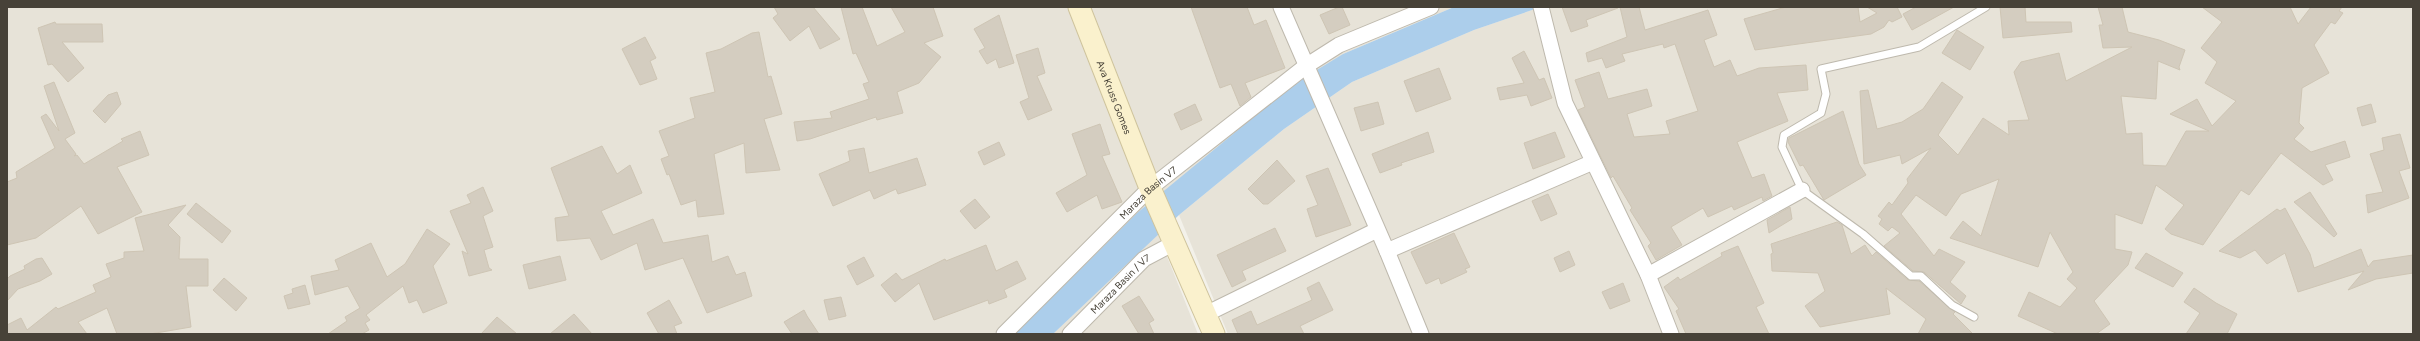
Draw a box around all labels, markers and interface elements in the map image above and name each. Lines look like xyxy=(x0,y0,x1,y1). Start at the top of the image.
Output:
street label: Ava Kruss Gomes xyxy=(1094,59,1134,137)
street label: Maraza Basin V7 xyxy=(1117,163,1180,222)
street label: Maraza Basin / V7 xyxy=(1088,251,1153,317)

